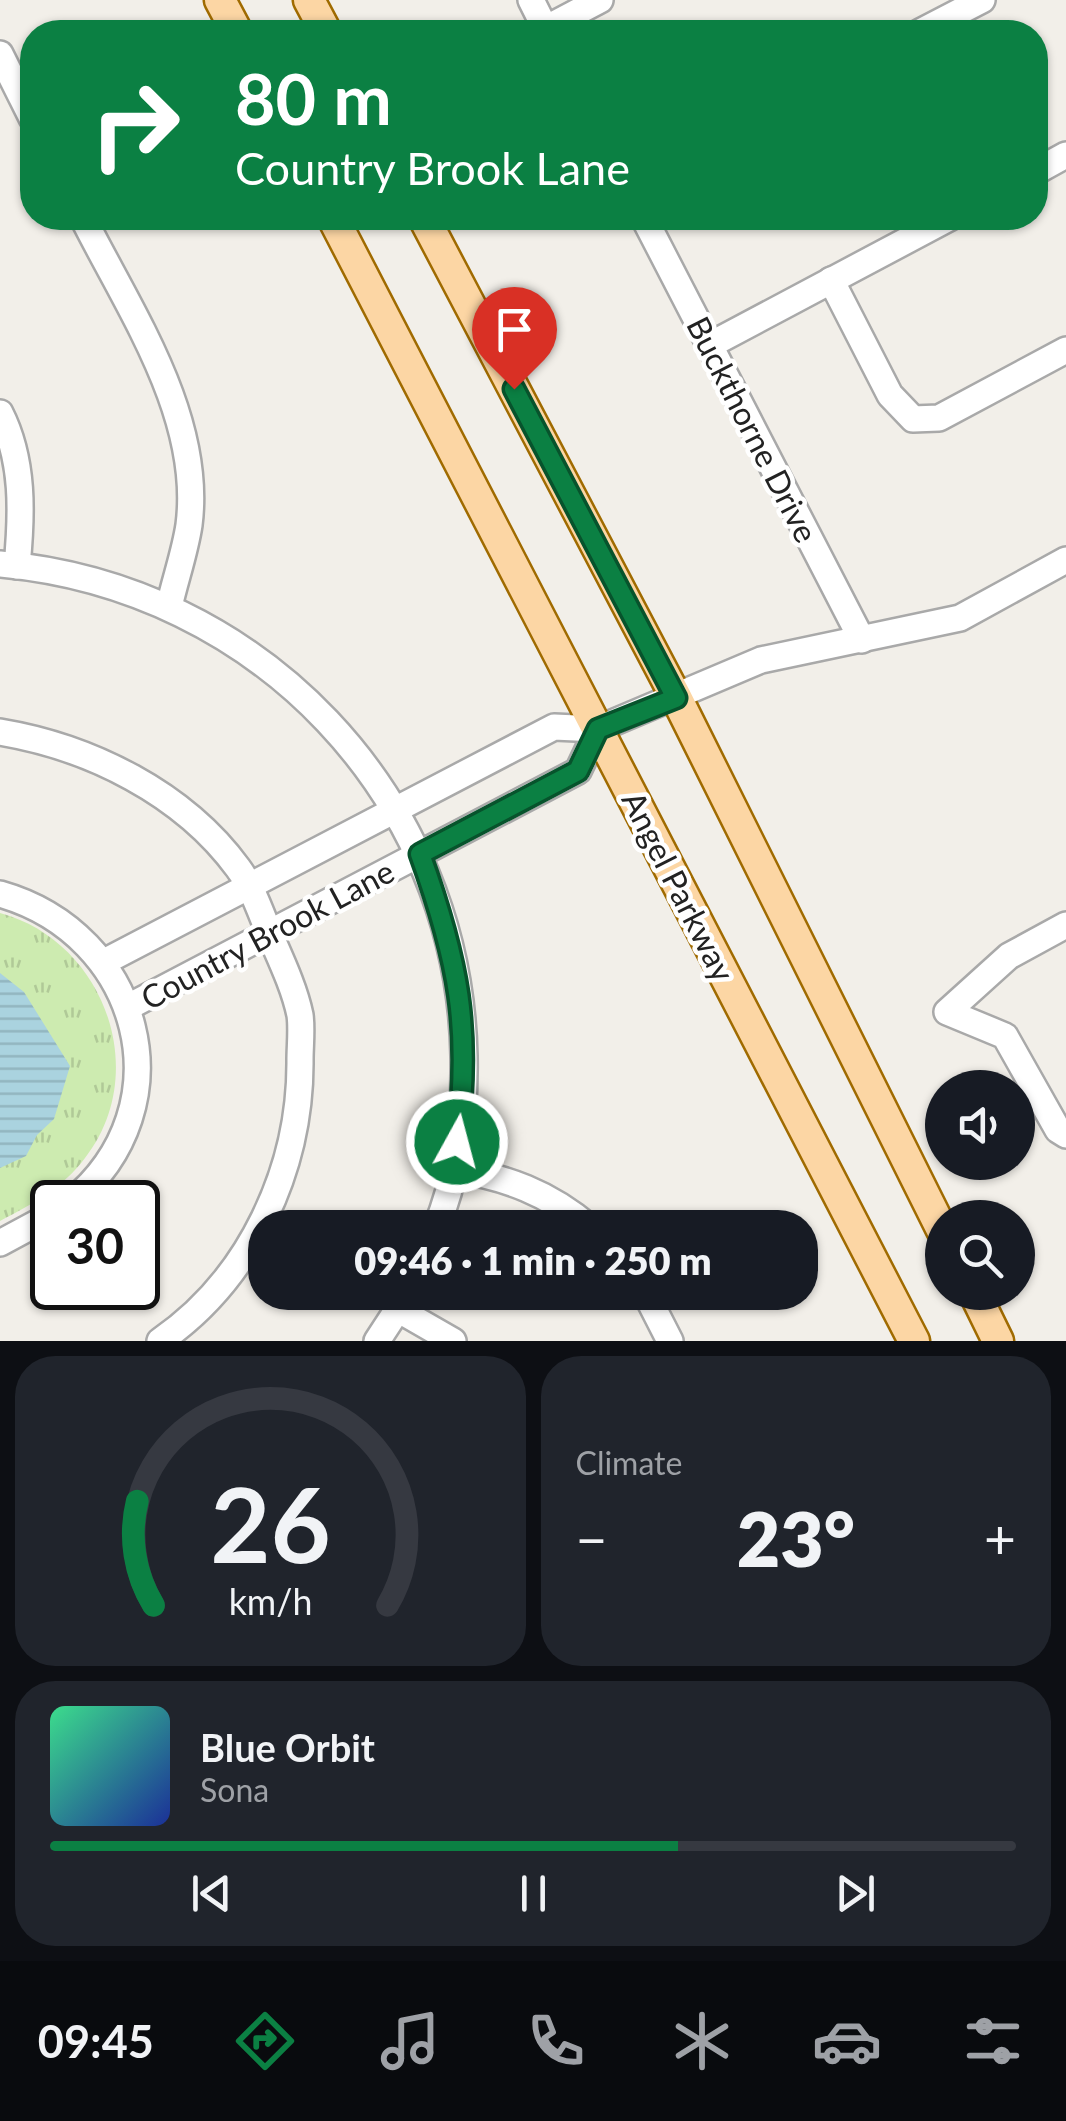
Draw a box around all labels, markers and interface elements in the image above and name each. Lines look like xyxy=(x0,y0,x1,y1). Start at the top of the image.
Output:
text: 80 m xyxy=(235,56,392,140)
icon: right xyxy=(70,60,200,190)
text: Country Brook Lane xyxy=(235,141,630,195)
pin xyxy=(472,287,557,390)
icon: arrive xyxy=(487,302,542,357)
street label: Buckthorne Drive xyxy=(679,310,827,548)
street label: Angel Parkway xyxy=(614,785,744,988)
street label: Country Brook Lane xyxy=(134,851,400,1017)
map controls xyxy=(925,1070,1035,1310)
button: sound xyxy=(925,1070,1035,1180)
position arrow xyxy=(405,1090,509,1194)
speed limit sign: 30 xyxy=(30,1180,160,1310)
button: search xyxy=(925,1200,1035,1310)
text: 09:46 · 1 min · 250 m xyxy=(354,1237,712,1283)
text: Climate xyxy=(576,1443,682,1482)
text: 26 xyxy=(210,1460,331,1585)
text: 23° xyxy=(737,1493,855,1583)
text: − xyxy=(576,1505,607,1571)
text: + xyxy=(984,1505,1016,1571)
text: km/h xyxy=(228,1580,312,1623)
text: Blue Orbit xyxy=(200,1724,375,1770)
text: Sona xyxy=(200,1770,269,1809)
icon: previous xyxy=(184,1866,239,1921)
icon: pause xyxy=(506,1866,561,1921)
icon: next xyxy=(828,1866,883,1921)
icon: directions xyxy=(230,2006,300,2076)
icon: music xyxy=(375,2006,445,2076)
icon: phone xyxy=(521,2006,591,2076)
icon: climate xyxy=(667,2006,737,2076)
icon: car xyxy=(812,2006,882,2076)
icon: filters xyxy=(958,2006,1028,2076)
text: 09:45 xyxy=(38,2014,154,2068)

